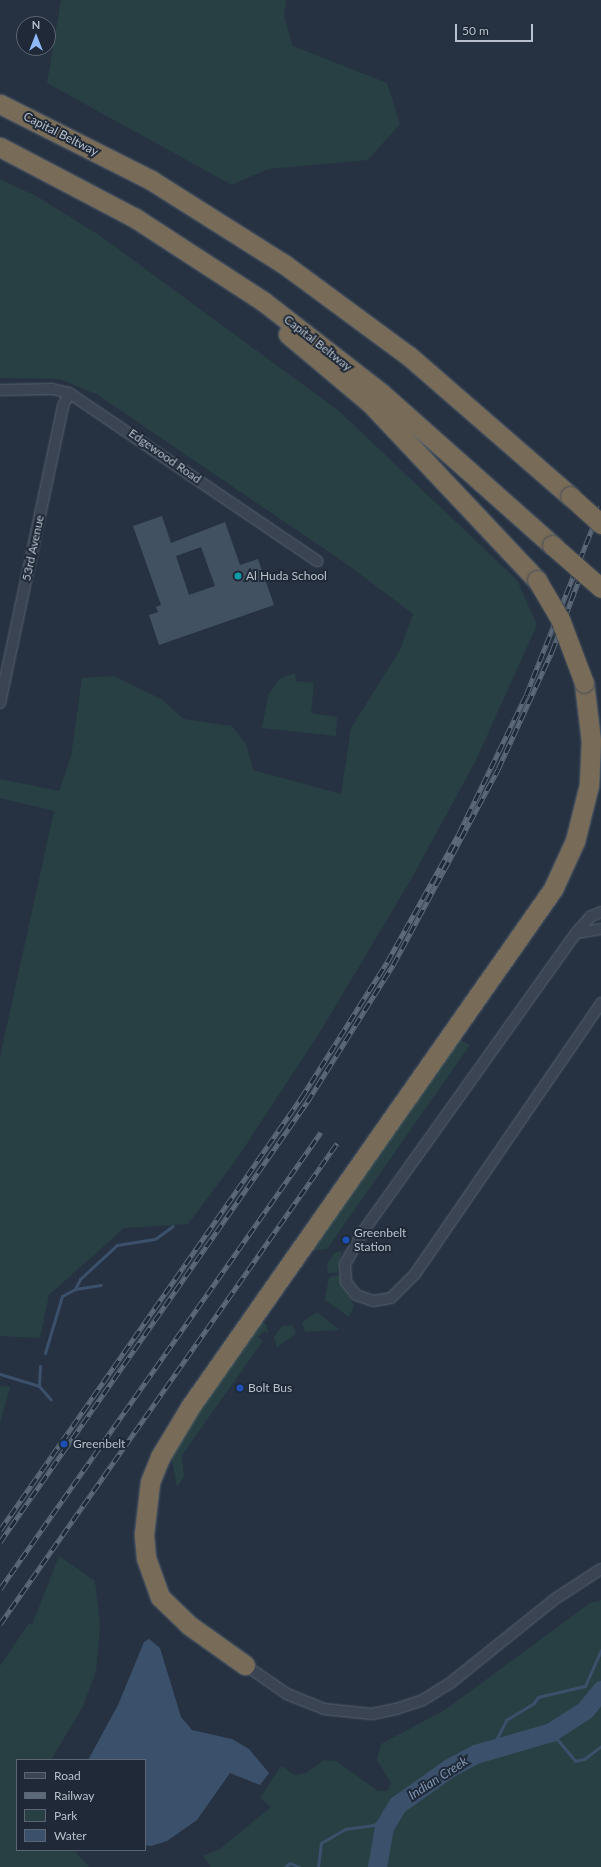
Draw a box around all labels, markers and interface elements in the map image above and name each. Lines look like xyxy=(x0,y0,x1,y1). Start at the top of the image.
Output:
north arrow xyxy=(16,16,56,56)
scale bar xyxy=(457,16,535,42)
text: N xyxy=(32,18,40,31)
text: 50 m xyxy=(462,23,489,38)
street label: Capital Beltway xyxy=(21,109,101,159)
street label: Capital Beltway xyxy=(281,312,355,374)
street label: Edgewood Road xyxy=(126,426,204,486)
street label: 53rd Avenue xyxy=(19,513,47,583)
place label: Al Huda School xyxy=(246,569,327,583)
marker: Al Huda School xyxy=(233,571,243,581)
place label: Greenbelt Station xyxy=(354,1226,406,1254)
marker: Greenbelt Station xyxy=(341,1235,351,1245)
place label: Bolt Bus xyxy=(248,1381,292,1395)
marker: Bolt Bus xyxy=(235,1383,245,1393)
place label: Greenbelt xyxy=(73,1437,125,1451)
marker: Greenbelt xyxy=(58,1438,70,1450)
water label: Indian Creek xyxy=(405,1753,471,1803)
legend xyxy=(16,1759,146,1851)
text: Road xyxy=(54,1768,81,1783)
text: Railway xyxy=(54,1788,94,1803)
text: Park xyxy=(54,1808,77,1823)
text: Water xyxy=(54,1828,87,1843)

